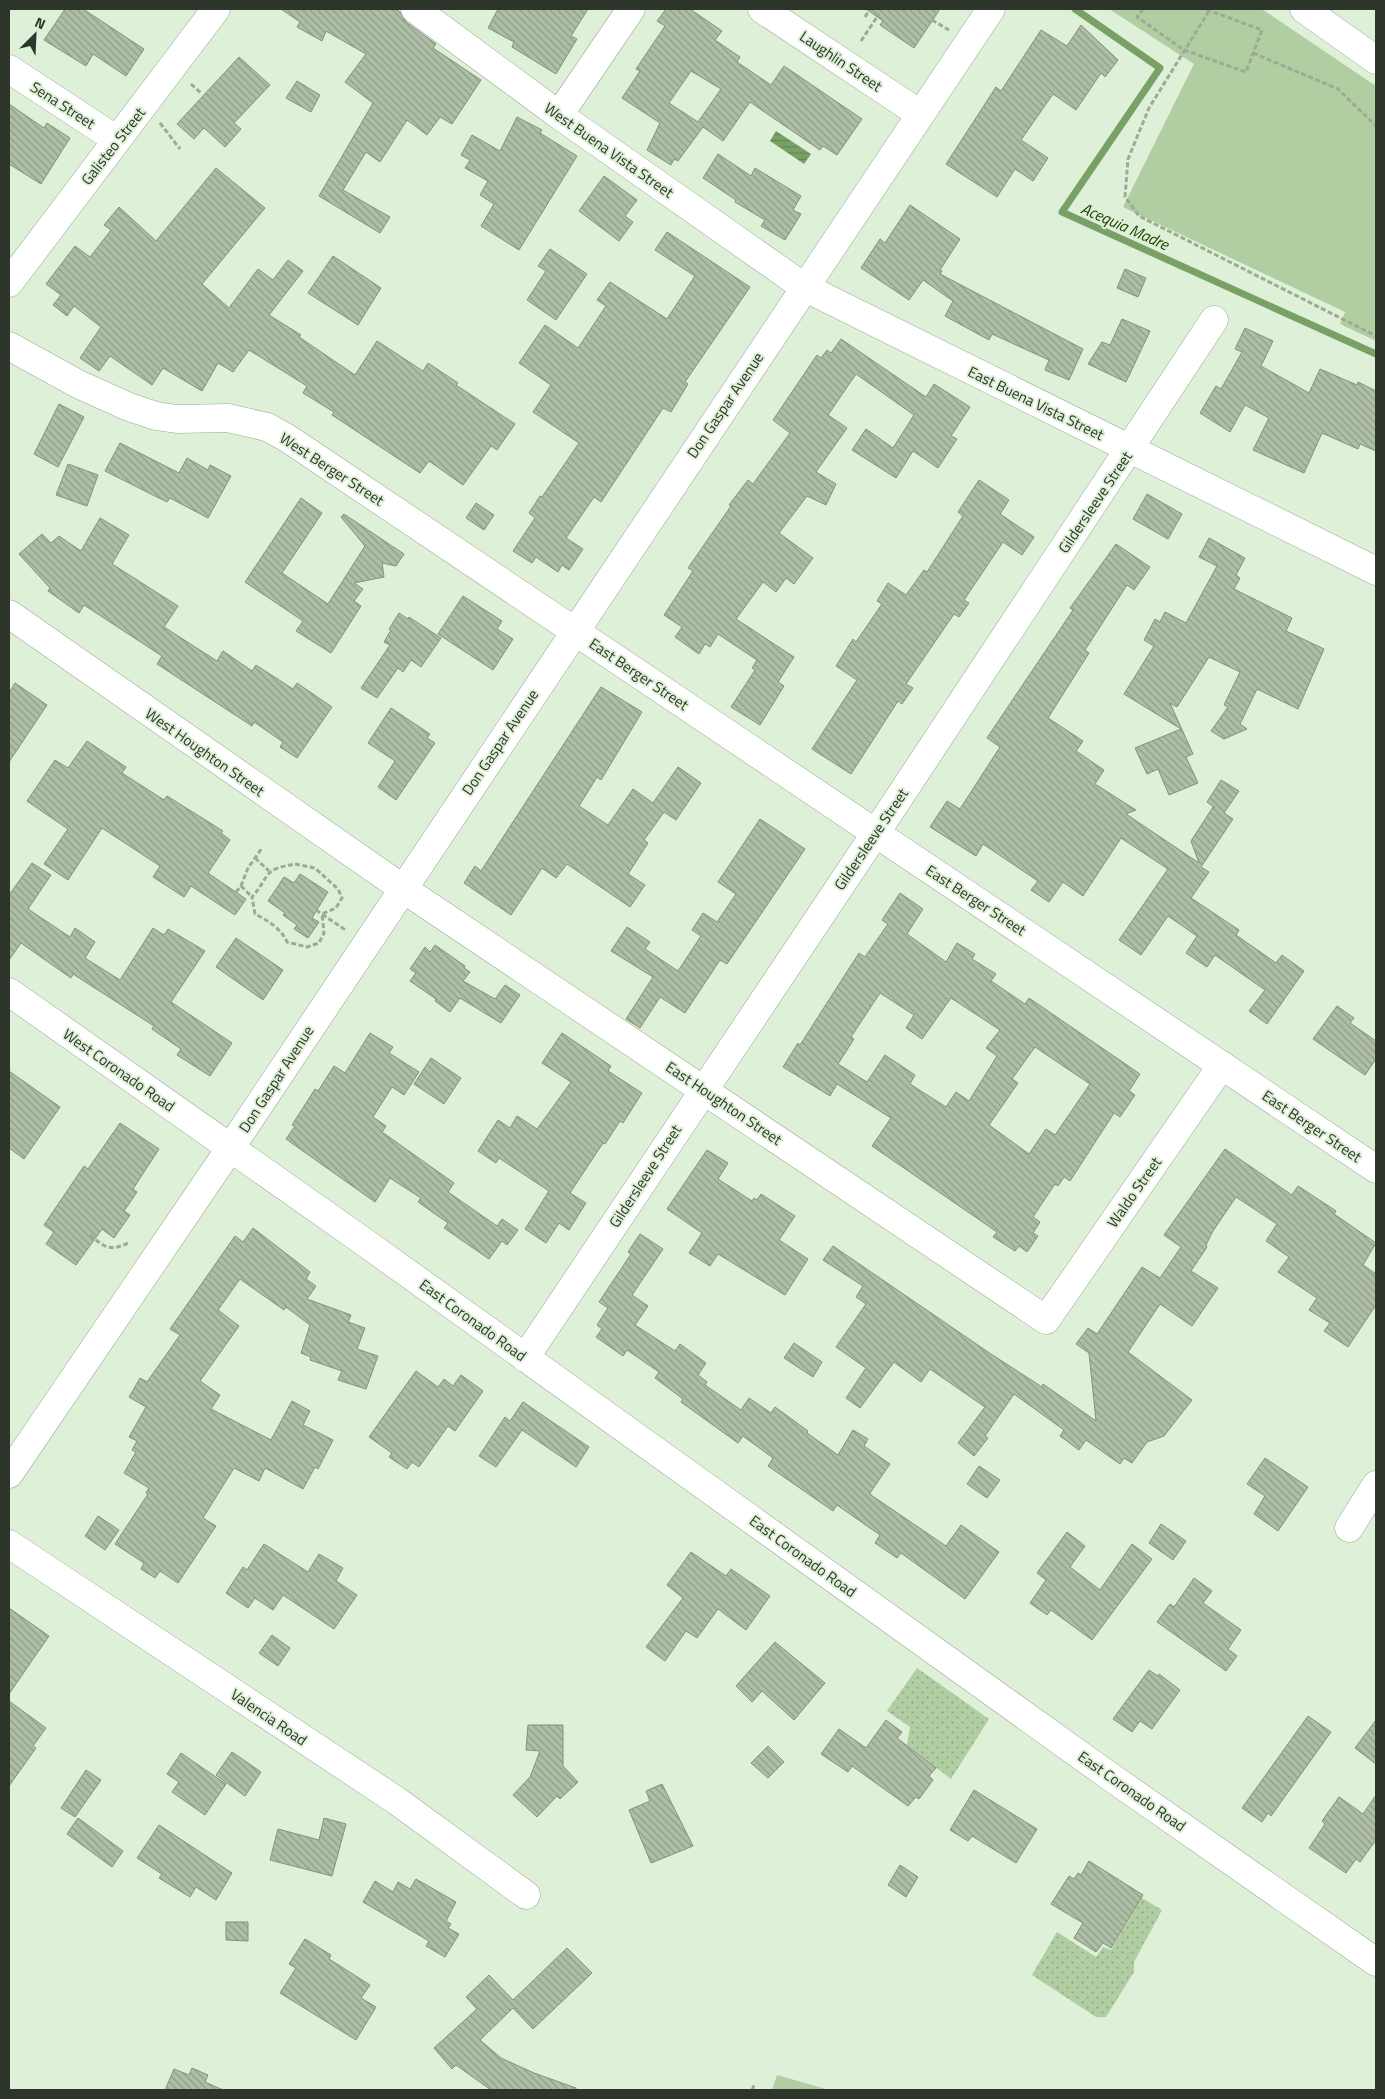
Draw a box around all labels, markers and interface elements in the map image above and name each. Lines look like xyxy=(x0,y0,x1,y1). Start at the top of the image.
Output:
north arrow xyxy=(10,10,60,60)
text: N xyxy=(32,11,49,34)
street label: Laughlin Street xyxy=(795,25,887,98)
street label: Sena Street xyxy=(26,75,101,135)
street label: West Buena Vista Street xyxy=(540,97,679,204)
street label: Galisteo Street xyxy=(75,102,151,190)
water label: Acequia Madre xyxy=(1077,196,1174,257)
street label: Don Gaspar Avenue xyxy=(681,347,769,463)
street label: East Buena Vista Street xyxy=(964,360,1109,446)
street label: West Berger Street xyxy=(275,427,389,512)
street label: Gildersleeve Street xyxy=(1052,446,1138,558)
street label: East Berger Street xyxy=(585,632,694,716)
street label: Don Gaspar Avenue xyxy=(456,684,544,800)
street label: West Houghton Street xyxy=(141,702,270,802)
street label: Gildersleeve Street xyxy=(828,783,914,895)
street label: East Berger Street xyxy=(921,859,1031,942)
street label: Don Gaspar Avenue xyxy=(233,1021,319,1137)
street label: West Coronado Road xyxy=(58,1023,180,1117)
street label: East Houghton Street xyxy=(661,1055,788,1151)
street label: East Berger Street xyxy=(1258,1084,1367,1168)
street label: Gildersleeve Street xyxy=(603,1119,687,1232)
street label: Waldo Street xyxy=(1101,1151,1167,1232)
street label: East Coronado Road xyxy=(415,1273,531,1367)
street label: East Coronado Road xyxy=(745,1509,861,1603)
street label: Valencia Road xyxy=(226,1683,312,1751)
street label: East Coronado Road xyxy=(1073,1745,1191,1837)

